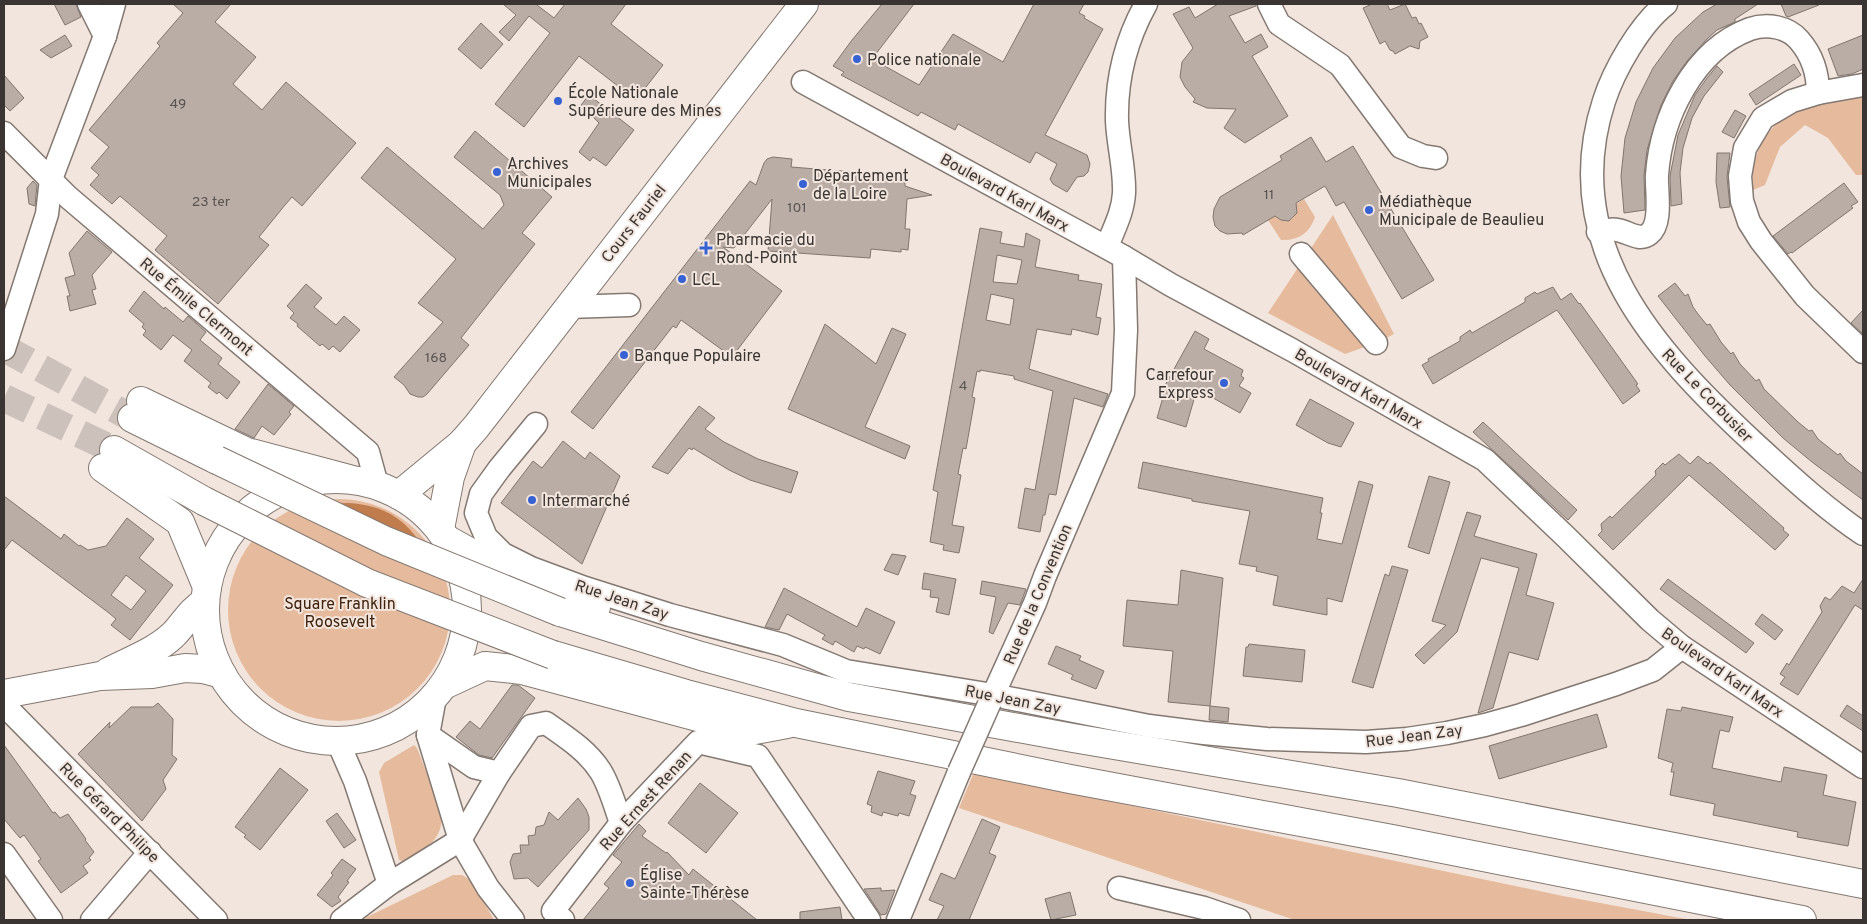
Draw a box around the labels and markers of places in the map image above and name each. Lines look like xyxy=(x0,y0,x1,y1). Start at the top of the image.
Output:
place label: Police nationale xyxy=(867,51,981,71)
marker: Police nationale xyxy=(851,53,863,65)
place label: École Nationale Supérieure des Mines xyxy=(568,82,722,122)
marker: École Nationale Supérieure des Mines xyxy=(552,95,564,107)
place label: Archives Municipales xyxy=(507,155,592,193)
marker: Archives Municipales xyxy=(491,166,503,178)
place label: Département de la Loire xyxy=(813,167,909,205)
marker: Département de la Loire xyxy=(797,178,809,190)
place label: Médiathèque Municipale de Beaulieu xyxy=(1379,193,1544,231)
marker: Médiathèque Municipale de Beaulieu xyxy=(1363,204,1375,216)
place label: Pharmacie du Rond-Point xyxy=(716,231,815,269)
marker: Pharmacie du Rond-Point xyxy=(700,242,712,254)
place label: LCL xyxy=(692,271,720,291)
marker: LCL xyxy=(676,273,688,285)
place label: Banque Populaire xyxy=(634,347,761,367)
marker: Banque Populaire xyxy=(618,349,630,361)
place label: Carrefour Express xyxy=(1146,366,1214,404)
marker: Carrefour Express xyxy=(1218,377,1230,389)
place label: Intermarché xyxy=(542,492,630,512)
marker: Intermarché xyxy=(526,494,538,506)
place label: Église Sainte-Thérèse xyxy=(640,864,749,904)
marker: Église Sainte-Thérèse xyxy=(624,877,636,889)

